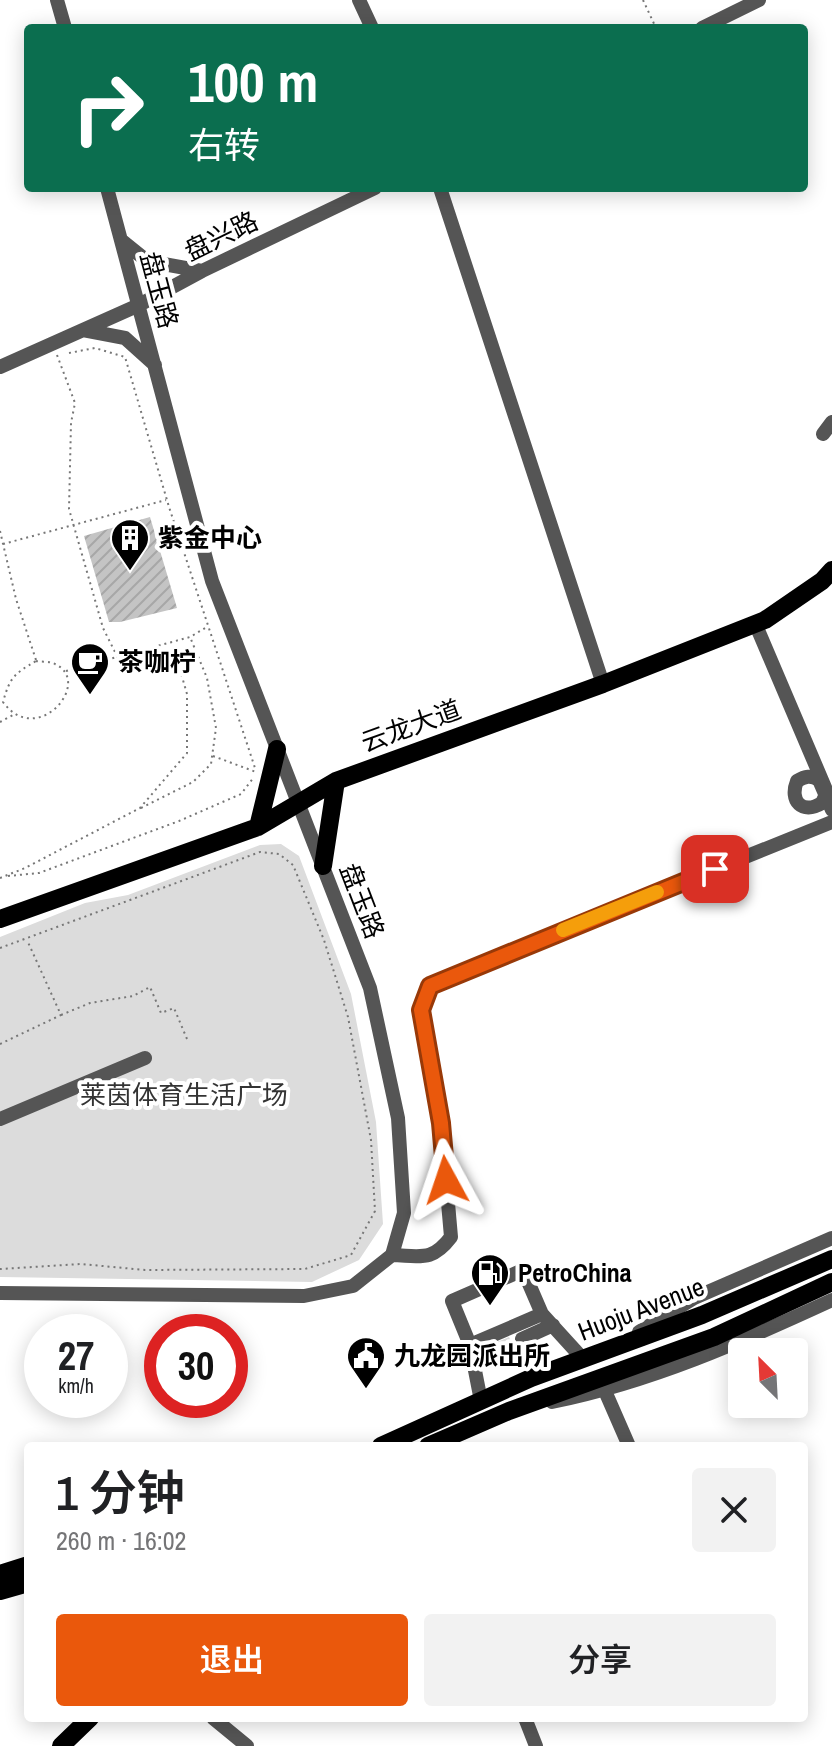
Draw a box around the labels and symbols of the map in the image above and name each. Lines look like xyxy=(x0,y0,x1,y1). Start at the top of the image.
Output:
street label: 盘兴路 xyxy=(178,203,264,268)
street label: 盘玉路 xyxy=(132,248,186,332)
building icon: 紫金中心 xyxy=(109,517,151,572)
place label: 紫金中心 xyxy=(158,520,262,555)
cafe icon: 茶咖柠 xyxy=(69,641,111,696)
place label: 茶咖柠 xyxy=(118,644,196,679)
street label: 云龙大道 xyxy=(356,691,466,760)
pin xyxy=(681,835,749,903)
street label: 盘玉路 xyxy=(332,858,393,944)
park label: 莱茵体育生活广场 xyxy=(80,1077,288,1112)
position arrow xyxy=(404,1138,488,1222)
fuel station icon: PetroChina xyxy=(469,1252,511,1307)
place label: PetroChina xyxy=(518,1255,632,1290)
street label: Huoju Avenue xyxy=(573,1268,709,1349)
speed limit sign: 30 xyxy=(144,1314,248,1418)
public building icon: 九龙园派出所 xyxy=(345,1335,387,1390)
place label: 九龙园派出所 xyxy=(394,1338,550,1373)
north arrow xyxy=(728,1338,808,1418)

